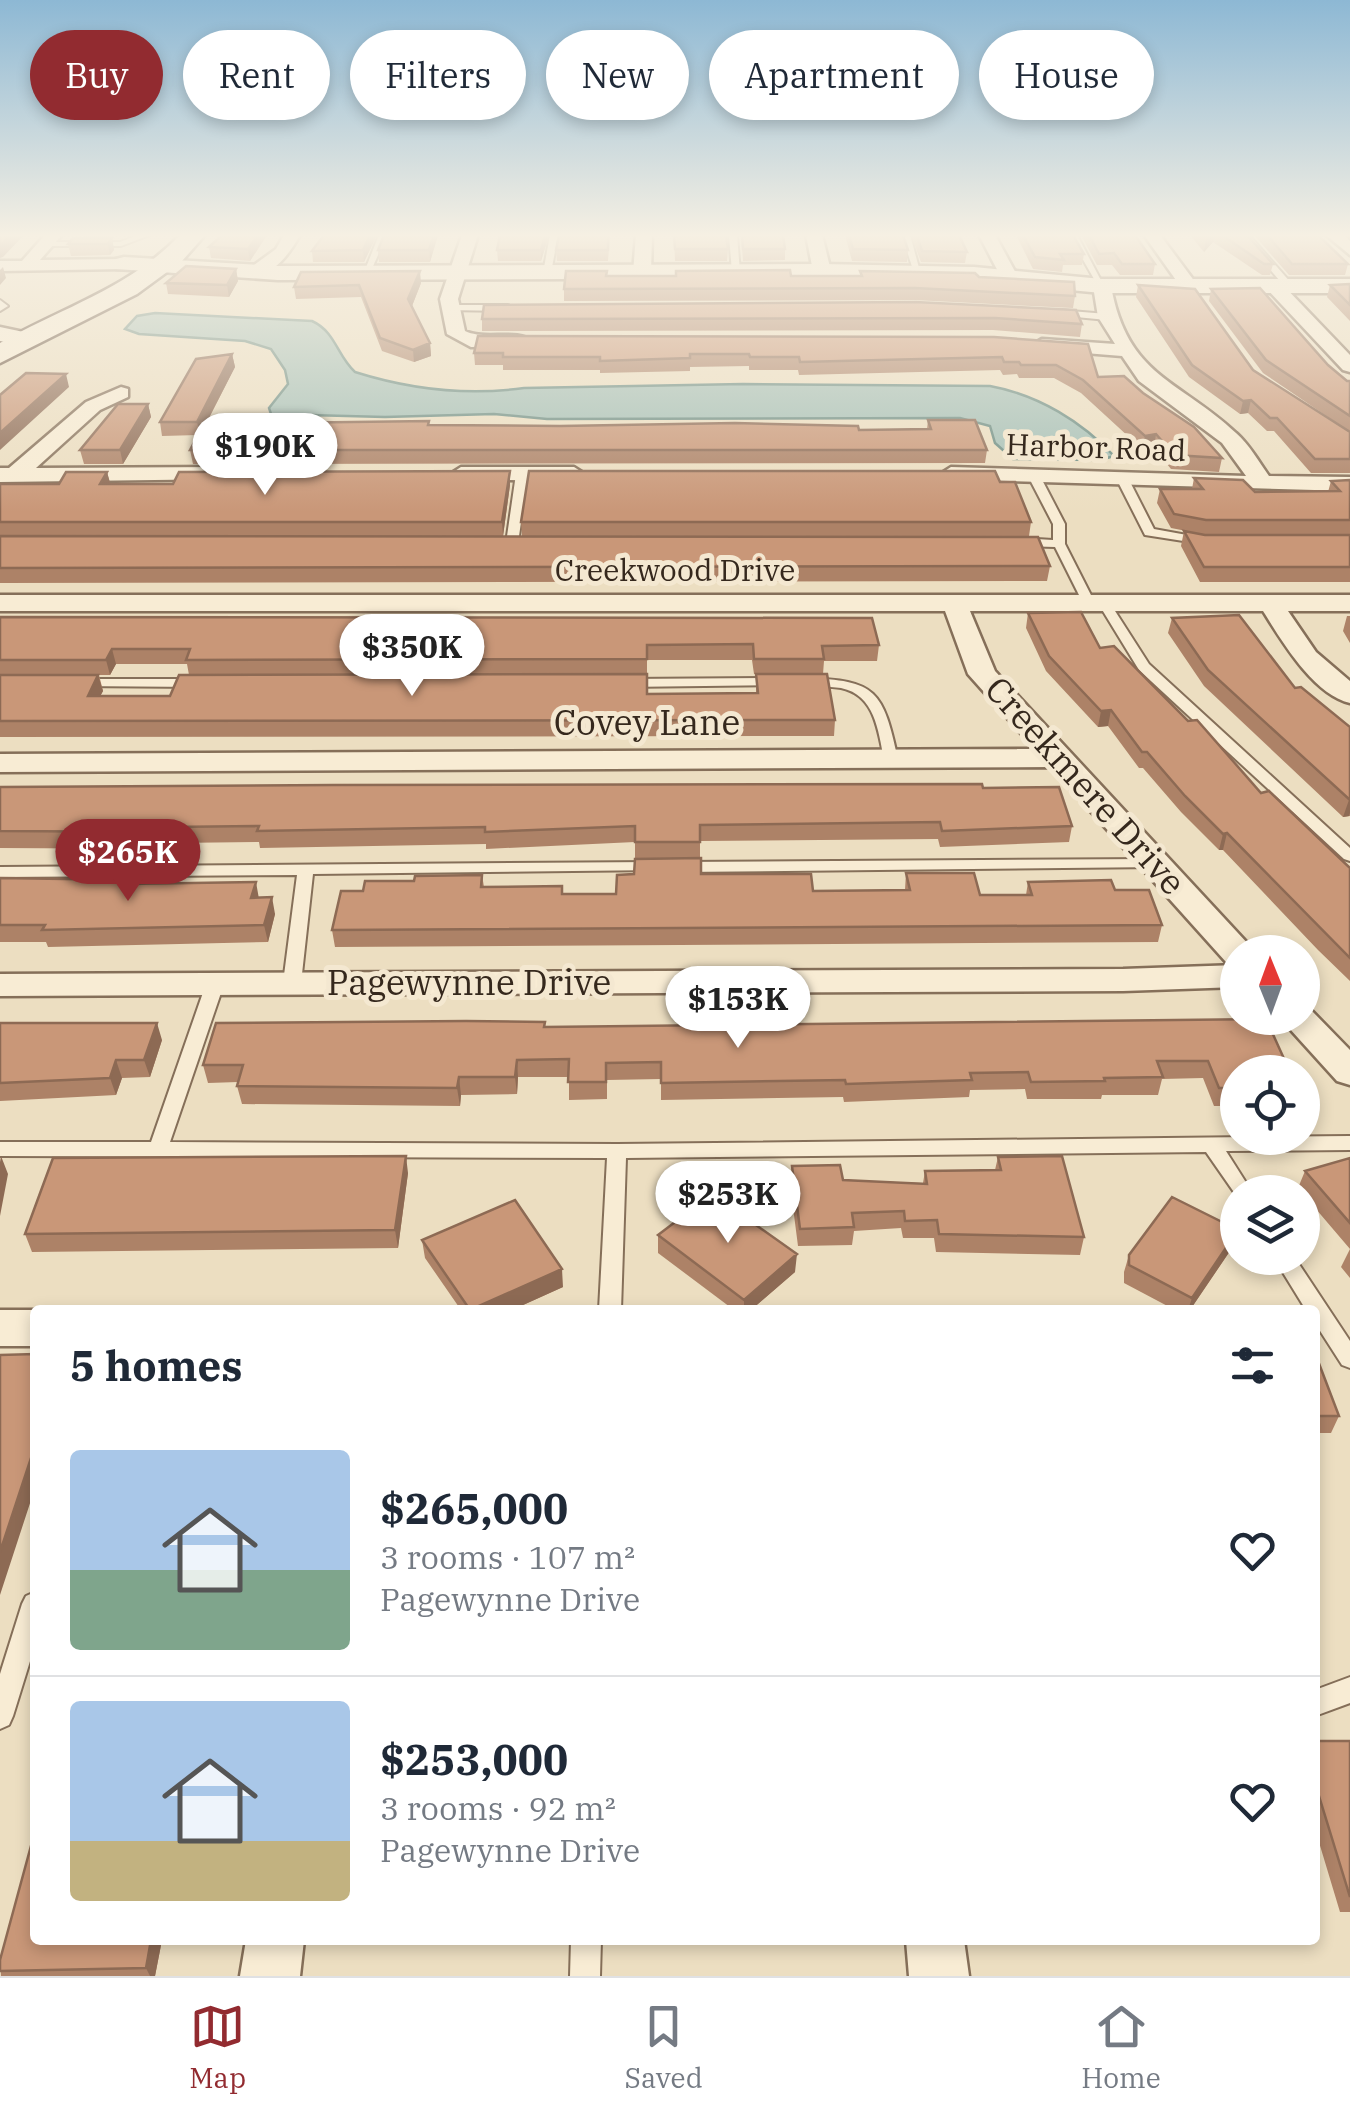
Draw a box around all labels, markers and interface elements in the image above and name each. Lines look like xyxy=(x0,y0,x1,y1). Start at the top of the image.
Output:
chip: Buy xyxy=(30,30,163,120)
chip: Rent xyxy=(183,30,330,120)
chip: Filters xyxy=(350,30,526,120)
chip: New xyxy=(546,30,689,120)
chip: Apartment xyxy=(709,30,959,120)
chip: House xyxy=(979,30,1154,120)
pin: $190K xyxy=(195,413,335,498)
text: $190K xyxy=(214,424,316,466)
street label: Harbor Road xyxy=(1005,424,1187,469)
street label: Creekwood Drive xyxy=(555,550,795,589)
pin: $350K xyxy=(342,614,482,699)
text: $350K xyxy=(361,625,463,667)
street label: Creekmere Drive xyxy=(975,666,1196,904)
street label: Covey Lane xyxy=(554,699,740,745)
pin: $265K xyxy=(58,819,198,904)
text: $265K xyxy=(77,830,179,872)
north arrow xyxy=(1220,935,1320,1035)
map controls xyxy=(1220,935,1320,1275)
street label: Pagewynne Drive xyxy=(327,959,611,1005)
pin: $153K xyxy=(668,966,808,1051)
text: $153K xyxy=(687,977,789,1019)
button: locate xyxy=(1220,1055,1320,1155)
pin: $253K xyxy=(658,1161,798,1246)
text: $253K xyxy=(677,1172,779,1214)
button: layers xyxy=(1220,1175,1320,1275)
text: 5 homes xyxy=(70,1338,243,1393)
icon: filters xyxy=(1225,1338,1280,1393)
text: $265,000 xyxy=(380,1481,568,1536)
icon: home xyxy=(150,1490,270,1610)
icon: heart xyxy=(1225,1523,1280,1578)
text: 3 rooms · 107 m² xyxy=(380,1536,635,1578)
text: Pagewynne Drive xyxy=(380,1578,640,1620)
text: $253,000 xyxy=(380,1732,568,1787)
icon: home xyxy=(150,1741,270,1861)
icon: heart xyxy=(1225,1774,1280,1829)
text: 3 rooms · 92 m² xyxy=(380,1787,616,1829)
text: Pagewynne Drive xyxy=(380,1829,640,1871)
tab: Map xyxy=(189,1999,246,2096)
tab: Saved xyxy=(624,1999,703,2096)
tab: Home xyxy=(1081,1999,1161,2096)

